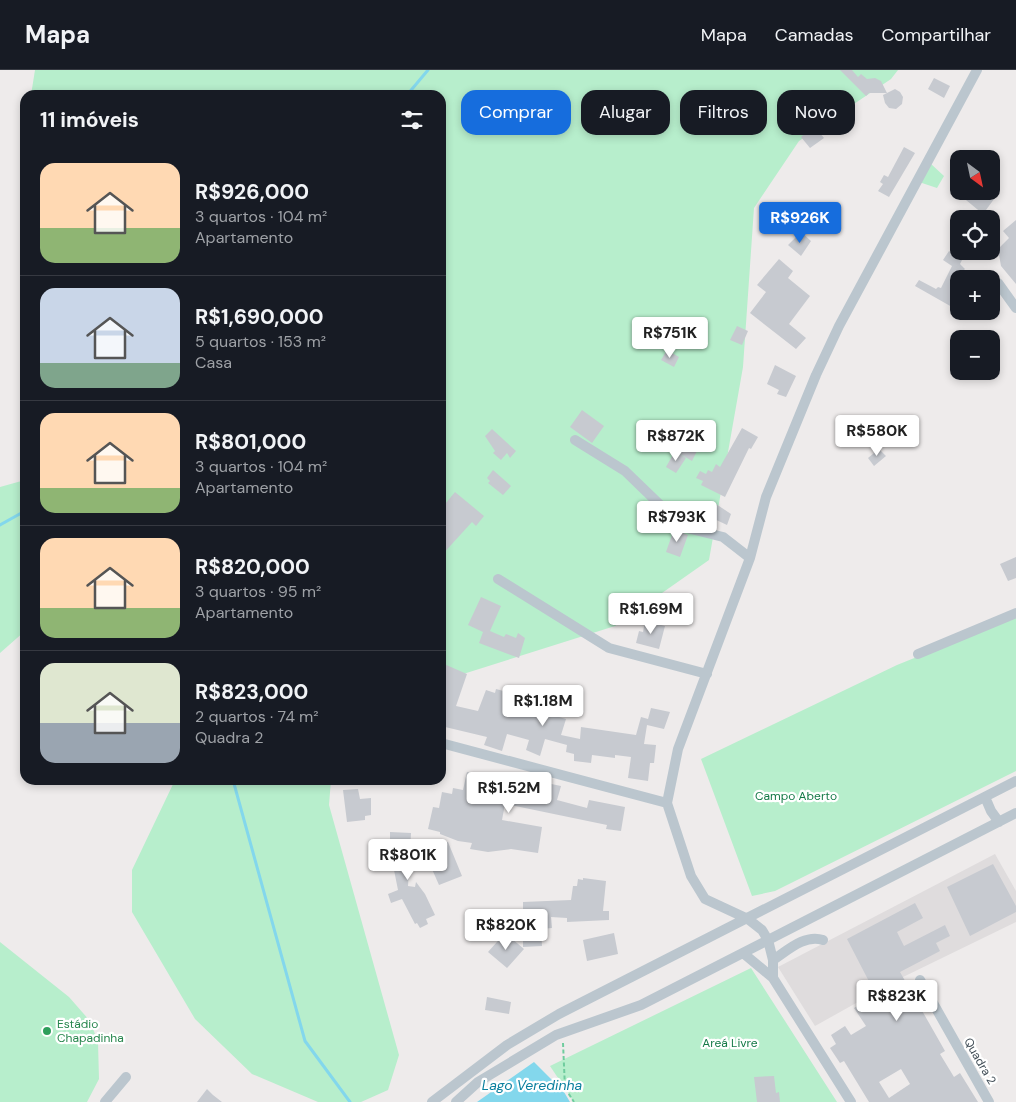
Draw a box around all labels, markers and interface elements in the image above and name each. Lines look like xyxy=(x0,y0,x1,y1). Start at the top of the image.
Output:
text: Mapa xyxy=(25,19,90,50)
text: Mapa xyxy=(701,23,747,47)
text: Camadas xyxy=(775,23,853,47)
text: Compartilhar xyxy=(881,23,991,47)
chip: Comprar xyxy=(461,90,571,135)
chip: Alugar xyxy=(581,90,670,135)
chip: Filtros xyxy=(680,90,767,135)
chip: Novo xyxy=(777,90,855,135)
text: 11 imóveis xyxy=(40,106,139,134)
icon: filters xyxy=(398,106,426,134)
north arrow xyxy=(950,150,1000,200)
map controls xyxy=(950,150,1000,380)
text: R$926,000 xyxy=(195,178,309,206)
icon: home xyxy=(80,183,140,243)
pin: R$926K xyxy=(759,202,841,244)
text: 3 quartos · 104 m² xyxy=(195,206,327,227)
text: R$926K xyxy=(770,207,830,228)
button: locate xyxy=(950,210,1000,260)
text: Apartamento xyxy=(195,227,293,248)
button: + xyxy=(950,270,1000,320)
text: R$1,690,000 xyxy=(195,303,324,331)
icon: home xyxy=(80,308,140,368)
pin: R$751K xyxy=(629,316,711,359)
text: R$751K xyxy=(643,322,697,343)
button: − xyxy=(950,330,1000,380)
text: 5 quartos · 153 m² xyxy=(195,331,326,352)
text: Casa xyxy=(195,352,232,373)
pin: R$580K xyxy=(836,414,918,457)
pin: R$872K xyxy=(635,420,717,462)
text: R$580K xyxy=(846,420,908,441)
text: R$872K xyxy=(647,425,705,446)
text: R$801,000 xyxy=(195,428,306,456)
icon: home xyxy=(80,433,140,493)
text: 3 quartos · 104 m² xyxy=(195,456,327,477)
text: Apartamento xyxy=(195,477,293,498)
pin: R$793K xyxy=(636,500,718,543)
text: R$793K xyxy=(648,506,706,527)
text: R$820,000 xyxy=(195,553,310,581)
icon: home xyxy=(80,558,140,618)
text: 3 quartos · 95 m² xyxy=(195,581,321,602)
pin: R$1.69M xyxy=(605,592,697,635)
text: R$1.69M xyxy=(619,598,683,619)
text: Apartamento xyxy=(195,602,293,623)
text: R$823,000 xyxy=(195,678,308,706)
icon: home xyxy=(80,683,140,743)
pin: R$1.18M xyxy=(497,684,589,727)
text: R$1.18M xyxy=(513,690,573,711)
text: 2 quartos · 74 m² xyxy=(195,706,319,727)
text: Quadra 2 xyxy=(195,727,263,748)
pin: R$1.52M xyxy=(463,772,555,814)
text: R$1.52M xyxy=(478,777,540,798)
park label: Campo Aberto xyxy=(755,788,837,804)
pin: R$801K xyxy=(367,838,449,881)
text: R$801K xyxy=(379,844,437,865)
pin: R$820K xyxy=(465,908,547,951)
text: R$820K xyxy=(476,914,536,935)
pin: R$823K xyxy=(856,980,938,1022)
text: R$823K xyxy=(867,985,927,1006)
place label: Estádio Chapadinha xyxy=(57,1016,124,1046)
marker: Estádio Chapadinha xyxy=(41,1025,53,1037)
park label: Areá Livre xyxy=(702,1035,758,1051)
street label: Quadra 2 xyxy=(960,1035,1000,1087)
water label: Lago Veredinha xyxy=(482,1076,583,1094)

